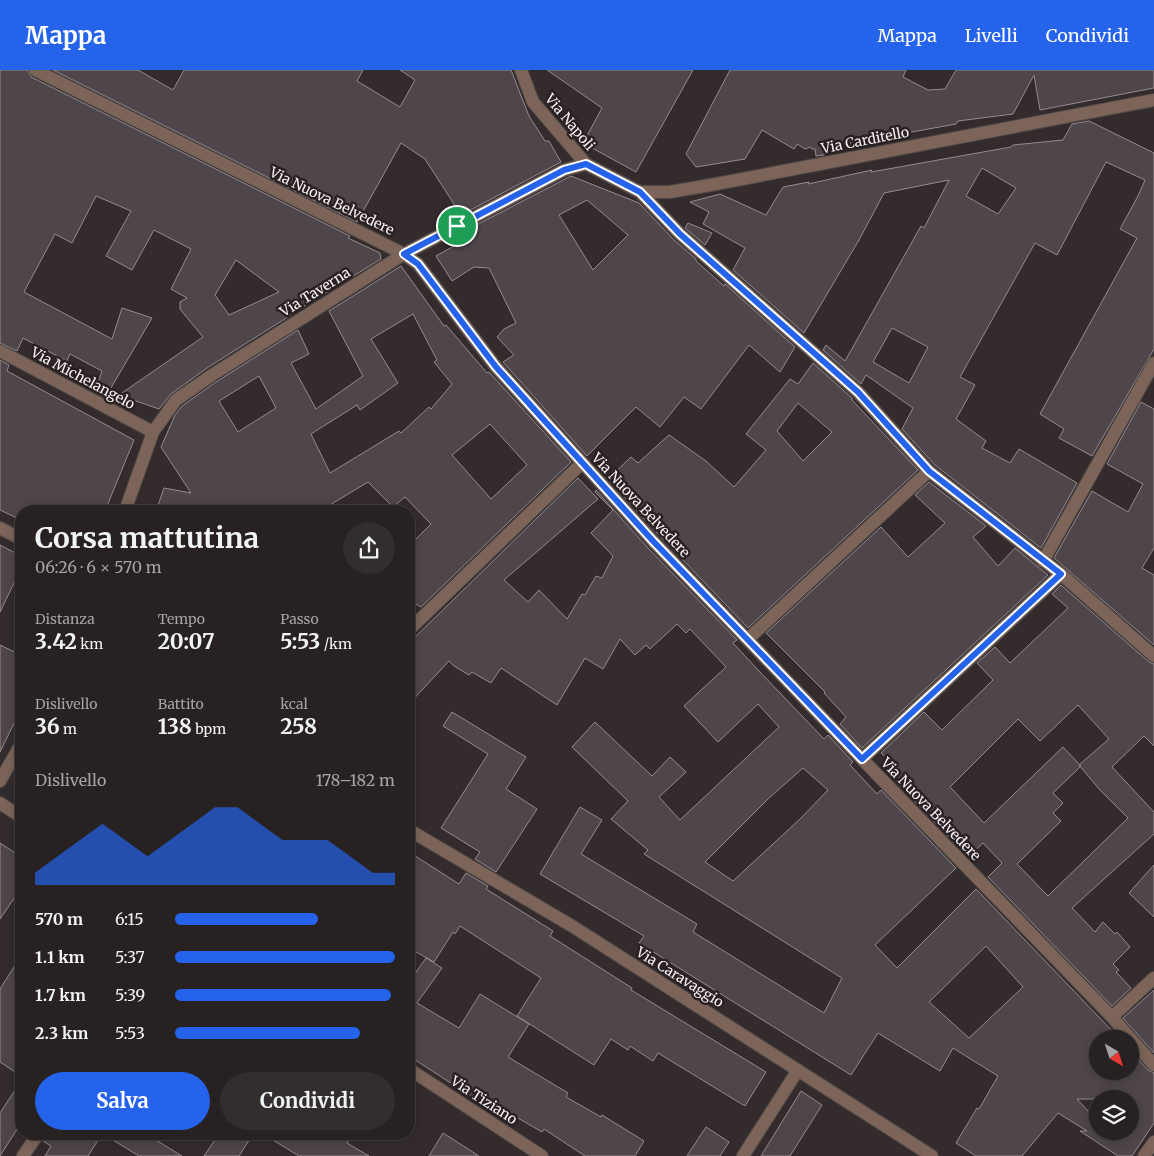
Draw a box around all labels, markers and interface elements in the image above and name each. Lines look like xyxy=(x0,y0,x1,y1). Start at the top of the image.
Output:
text: Mappa xyxy=(25,20,106,51)
text: Mappa xyxy=(877,24,937,47)
text: Livelli xyxy=(965,24,1018,47)
text: Condividi xyxy=(1046,24,1129,47)
street label: Via Napoli xyxy=(540,89,599,154)
street label: Via Carditello xyxy=(818,123,911,158)
street label: Via Nuova Belvedere xyxy=(266,163,397,239)
pin xyxy=(436,205,478,247)
icon: arrive xyxy=(443,212,471,240)
street label: Via Taverna xyxy=(276,263,354,321)
street label: Via Michelangelo xyxy=(27,343,138,413)
street label: Via Nuova Belvedere xyxy=(587,448,694,561)
text: Corsa mattutina xyxy=(35,520,259,556)
button: share xyxy=(343,522,395,574)
text: 06:26 · 6 × 570 m xyxy=(35,557,162,577)
text: Distanza xyxy=(35,610,95,628)
text: Tempo xyxy=(158,610,205,628)
text: Passo xyxy=(280,610,319,628)
text: 3.42 xyxy=(35,628,77,655)
text: 20:07 xyxy=(158,628,215,655)
text: 5:53 xyxy=(280,628,320,655)
text: km xyxy=(77,635,103,653)
text: /km xyxy=(320,635,352,653)
text: Dislivello xyxy=(35,695,97,713)
text: Battito xyxy=(158,695,204,713)
text: kcal xyxy=(280,695,308,713)
text: 36 xyxy=(35,713,60,740)
text: 138 xyxy=(158,713,192,740)
text: 258 xyxy=(280,713,317,740)
text: m xyxy=(60,720,77,738)
text: bpm xyxy=(192,720,226,738)
street label: Via Nuova Belvedere xyxy=(876,753,985,864)
text: Dislivello xyxy=(35,770,106,790)
text: 178–182 m xyxy=(316,770,395,790)
text: 570 m xyxy=(35,909,83,929)
text: 6:15 xyxy=(115,909,144,929)
street label: Via Caravaggio xyxy=(632,942,727,1011)
text: 1.1 km xyxy=(35,947,85,967)
text: 5:37 xyxy=(115,947,145,967)
text: 1.7 km xyxy=(35,985,86,1005)
text: 5:39 xyxy=(115,985,145,1005)
text: 2.3 km xyxy=(35,1023,88,1043)
text: 5:53 xyxy=(115,1023,145,1043)
north arrow xyxy=(1089,1030,1139,1080)
map controls xyxy=(1089,1030,1139,1140)
street label: Via Tiziano xyxy=(446,1071,521,1128)
button: Salva xyxy=(35,1072,210,1130)
button: Condividi xyxy=(220,1072,395,1130)
button: layers xyxy=(1089,1090,1139,1140)

